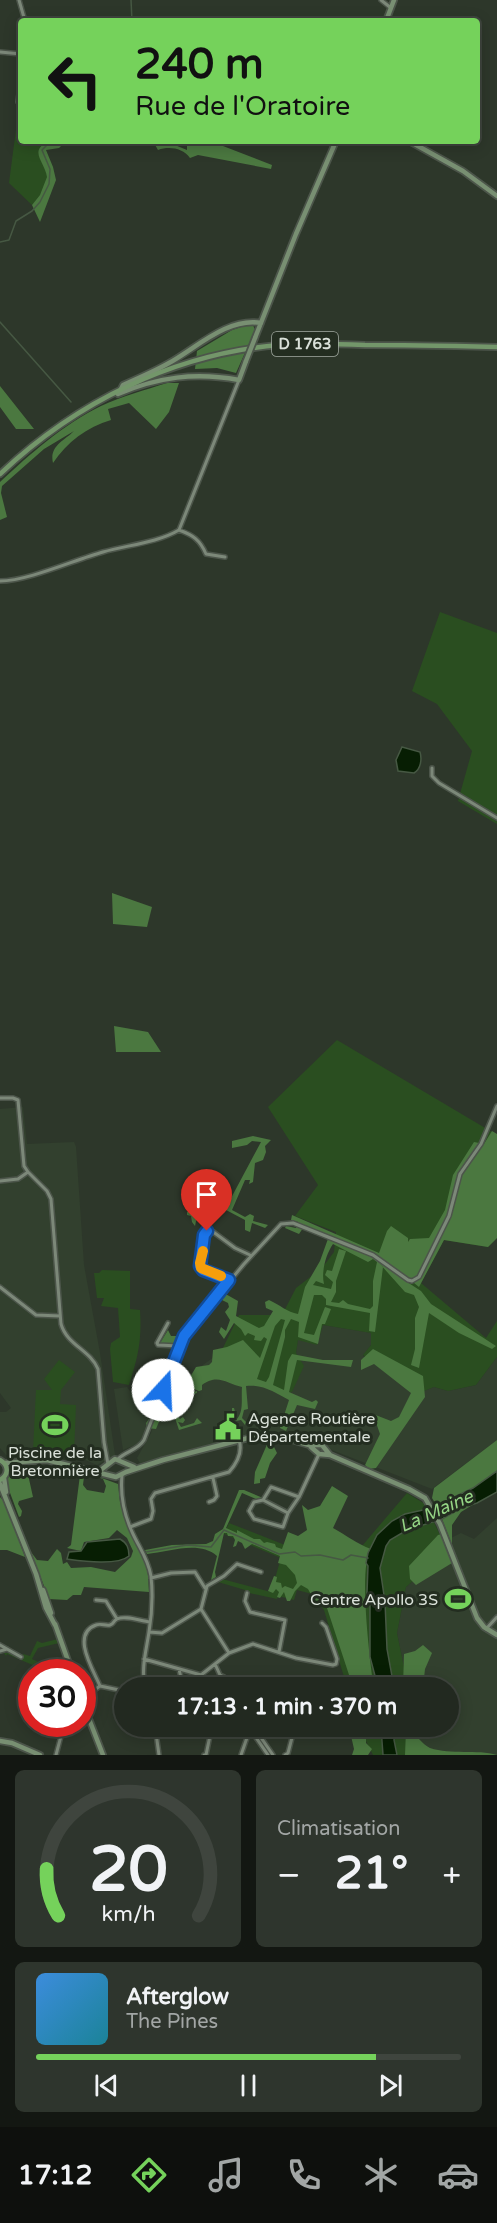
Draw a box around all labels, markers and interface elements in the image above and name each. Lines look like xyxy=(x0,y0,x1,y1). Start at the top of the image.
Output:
text: 240 m xyxy=(135,39,264,90)
icon: left xyxy=(36,42,114,120)
text: Rue de l'Oratoire xyxy=(135,90,350,123)
road number: D 1763 xyxy=(272,332,338,356)
pin xyxy=(181,1169,232,1231)
icon: arrive xyxy=(190,1178,223,1211)
position arrow xyxy=(131,1358,195,1422)
place label: Agence Routière Départementale xyxy=(248,1409,375,1447)
sports icon: Piscine de la Bretonnière xyxy=(40,1410,70,1440)
public building icon: Agence Routière Départementale xyxy=(213,1412,243,1442)
place label: Piscine de la Bretonnière xyxy=(8,1443,102,1481)
water label: La Maine xyxy=(396,1485,477,1537)
sports icon: Centre Apollo 3S xyxy=(443,1584,473,1614)
place label: Centre Apollo 3S xyxy=(310,1590,438,1610)
speed limit sign: 30 xyxy=(18,1659,96,1737)
text: 17:13 · 1 min · 370 m xyxy=(176,1694,397,1720)
text: Climatisation xyxy=(277,1817,400,1841)
text: 20 xyxy=(89,1833,167,1908)
text: 21° xyxy=(335,1847,408,1901)
text: − xyxy=(277,1856,301,1895)
text: + xyxy=(442,1856,461,1895)
text: km/h xyxy=(101,1901,155,1927)
text: Afterglow xyxy=(126,1984,229,2010)
text: The Pines xyxy=(126,2010,218,2034)
icon: previous xyxy=(90,2069,123,2102)
icon: pause xyxy=(232,2069,265,2102)
icon: next xyxy=(374,2069,407,2102)
icon: directions xyxy=(128,2154,170,2196)
icon: music xyxy=(205,2154,247,2196)
icon: phone xyxy=(283,2154,325,2196)
icon: climate xyxy=(360,2154,402,2196)
icon: car xyxy=(437,2154,479,2196)
text: 17:12 xyxy=(18,2159,93,2192)

